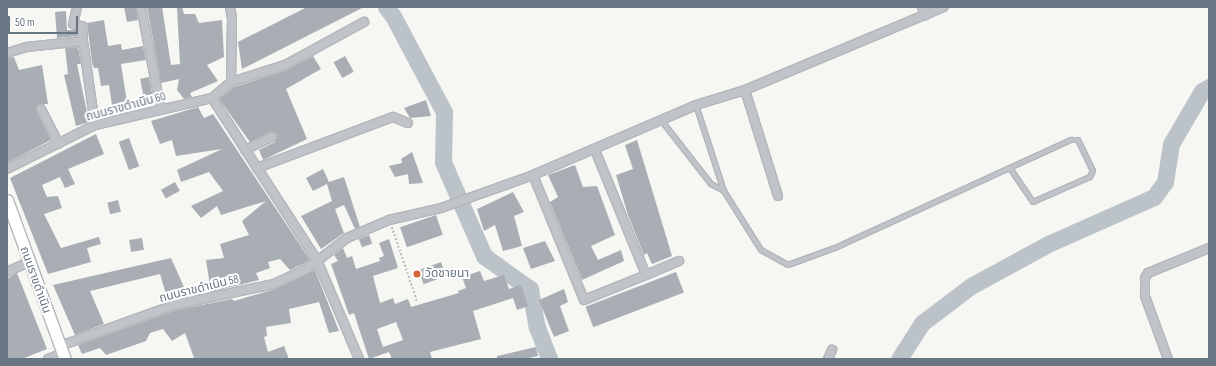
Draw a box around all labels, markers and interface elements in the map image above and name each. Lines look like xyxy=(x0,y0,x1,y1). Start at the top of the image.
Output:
scale bar xyxy=(10,8,80,34)
text: 50 m xyxy=(15,15,35,30)
street label: ถนนราขดำเนิน 60 xyxy=(84,89,168,125)
street label: ถนนราขดำเนิน xyxy=(16,245,54,315)
place label: วัดชายนา xyxy=(425,267,469,281)
marker: วัดชายนา xyxy=(412,269,422,279)
street label: ถนนราขดำเนิน 58 xyxy=(158,272,240,306)

